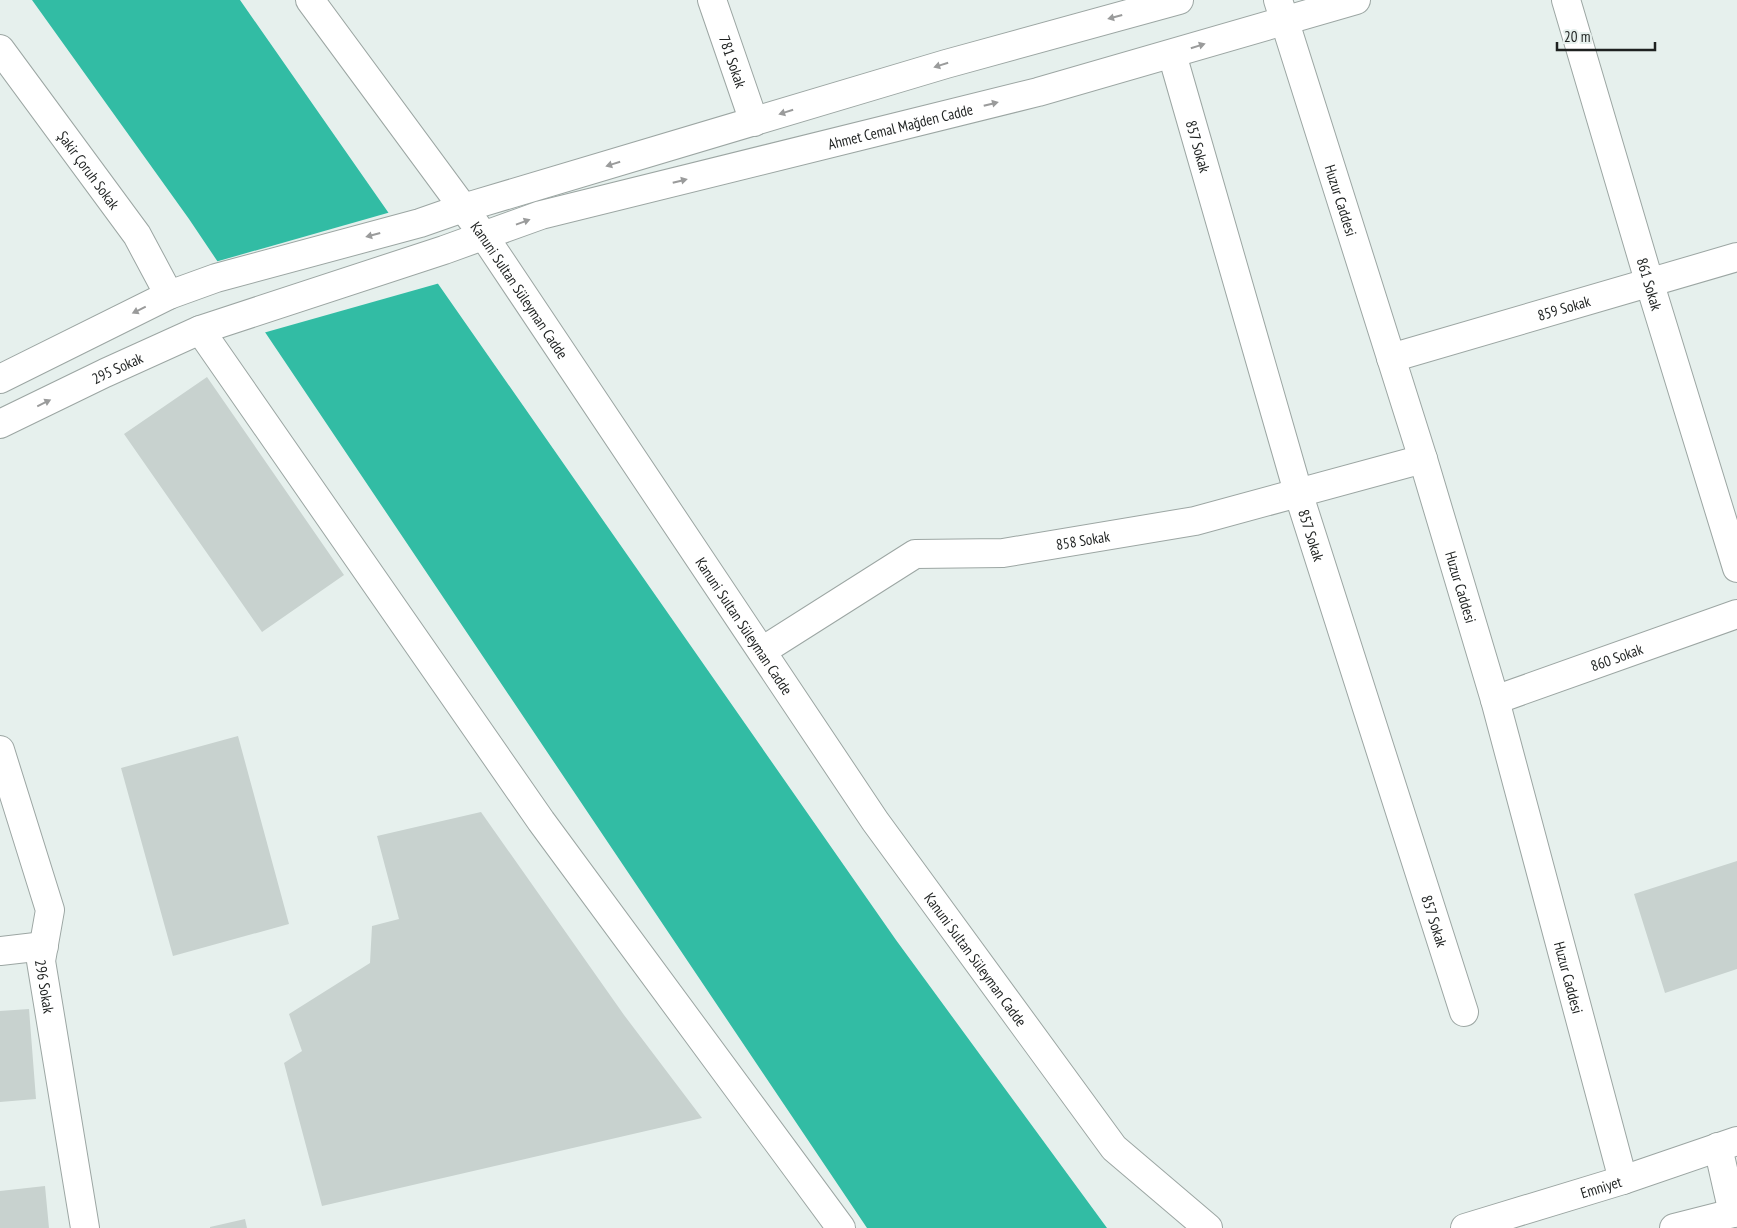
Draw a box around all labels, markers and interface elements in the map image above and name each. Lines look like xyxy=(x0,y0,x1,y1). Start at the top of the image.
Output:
one-way arrow xyxy=(1107,14,1122,22)
scale bar xyxy=(1557,20,1654,52)
text: 20 m xyxy=(1564,27,1590,46)
street label: 781 Sokak xyxy=(715,33,751,90)
one-way arrow xyxy=(1190,42,1205,50)
one-way arrow xyxy=(933,62,948,70)
street label: Ahmet Cemal Mağden Cadde xyxy=(826,99,975,153)
one-way arrow xyxy=(983,100,998,108)
one-way arrow xyxy=(778,109,793,117)
street label: 857 Sokak xyxy=(1182,118,1215,175)
street label: Şakir Çoruh Sokak xyxy=(54,127,124,213)
one-way arrow xyxy=(606,161,621,169)
street label: Huzur Caddesi xyxy=(1321,162,1361,238)
one-way arrow xyxy=(673,177,688,185)
street label: Kanuni Sultan Süleyman Cadde xyxy=(467,218,573,362)
one-way arrow xyxy=(516,218,531,226)
one-way arrow xyxy=(365,232,380,240)
street label: 861 Sokak xyxy=(1633,255,1667,313)
street label: 859 Sokak xyxy=(1535,291,1593,324)
one-way arrow xyxy=(132,307,146,315)
street label: 295 Sokak xyxy=(88,348,146,388)
one-way arrow xyxy=(37,399,51,407)
street label: 857 Sokak xyxy=(1295,507,1329,564)
street label: 858 Sokak xyxy=(1055,526,1111,554)
street label: Huzur Caddesi xyxy=(1442,549,1481,625)
street label: Kanuni Sultan Süleyman Cadde xyxy=(692,553,797,698)
street label: 860 Sokak xyxy=(1588,639,1645,675)
street label: Kanuni Sultan Süleyman Cadde xyxy=(921,889,1031,1030)
street label: 857 Sokak xyxy=(1418,893,1452,949)
street label: Huzur Caddesi xyxy=(1550,939,1588,1016)
street label: 296 Sokak xyxy=(31,958,59,1015)
street label: Emniyet xyxy=(1578,1172,1624,1202)

